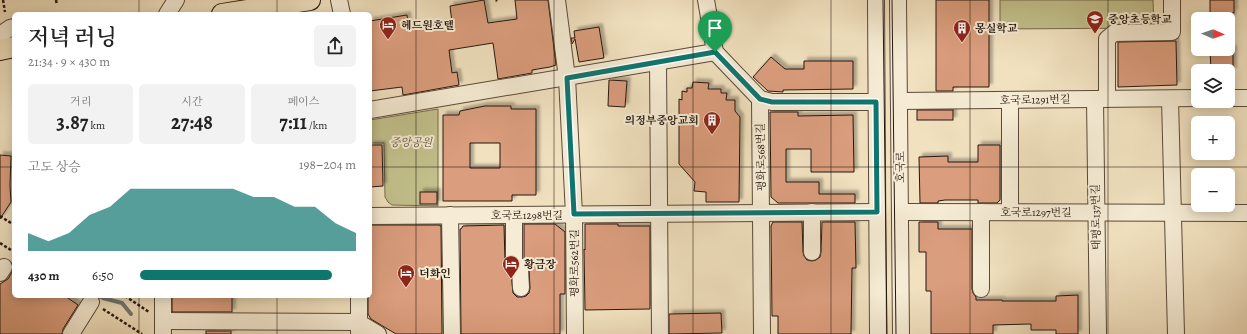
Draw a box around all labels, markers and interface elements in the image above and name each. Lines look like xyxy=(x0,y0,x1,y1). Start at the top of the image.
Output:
school or university icon: 중앙초등학교 xyxy=(1085,9,1105,34)
pin xyxy=(698,11,732,52)
place label: 중앙초등학교 xyxy=(1108,12,1172,27)
north arrow xyxy=(1191,12,1235,56)
map controls xyxy=(1191,12,1235,212)
hotel icon: 헤드원호텔 xyxy=(378,15,398,40)
icon: arrive xyxy=(704,17,726,39)
place label: 헤드원호텔 xyxy=(401,18,455,33)
building icon: 몽실학교 xyxy=(952,18,972,43)
place label: 몽실학교 xyxy=(975,21,1018,36)
text: 저녁 러닝 xyxy=(28,23,117,53)
button: share xyxy=(314,25,356,67)
text: 21:34 · 9 × 430 m xyxy=(28,53,110,70)
button: layers xyxy=(1191,64,1235,108)
street label: 호국로1291번길 xyxy=(999,92,1071,108)
text: 거리 xyxy=(70,94,91,109)
text: 시간 xyxy=(181,94,203,109)
text: 페이스 xyxy=(287,94,319,109)
text: 3.87 xyxy=(56,109,88,136)
text: 27:48 xyxy=(171,109,213,136)
text: 7:11 xyxy=(279,109,307,136)
building icon: 의정부중앙교회 xyxy=(702,110,722,135)
place label: 의정부중앙교회 xyxy=(625,113,699,128)
button: + xyxy=(1191,116,1235,160)
text: km xyxy=(88,118,105,133)
text: /km xyxy=(307,118,327,133)
street label: 평화로568번길 xyxy=(753,123,769,191)
park label: 중앙공원 xyxy=(390,135,434,150)
street label: 호국로 xyxy=(893,151,908,183)
text: 198–204 m xyxy=(299,156,356,173)
text: 고도 상승 xyxy=(28,158,81,175)
button: − xyxy=(1191,168,1235,212)
street label: 태평로137번길 xyxy=(1088,184,1104,250)
street label: 호국로1297번길 xyxy=(1000,205,1072,220)
street label: 호국로1298번길 xyxy=(491,208,563,223)
street label: 평화로562번길 xyxy=(567,229,582,297)
hotel icon: 황금장 xyxy=(501,254,521,279)
place label: 황금장 xyxy=(524,257,556,272)
hotel icon: 더화인 xyxy=(396,263,416,288)
place label: 더화인 xyxy=(419,266,451,281)
text: 430 m xyxy=(28,267,59,284)
text: 6:50 xyxy=(92,267,114,284)

